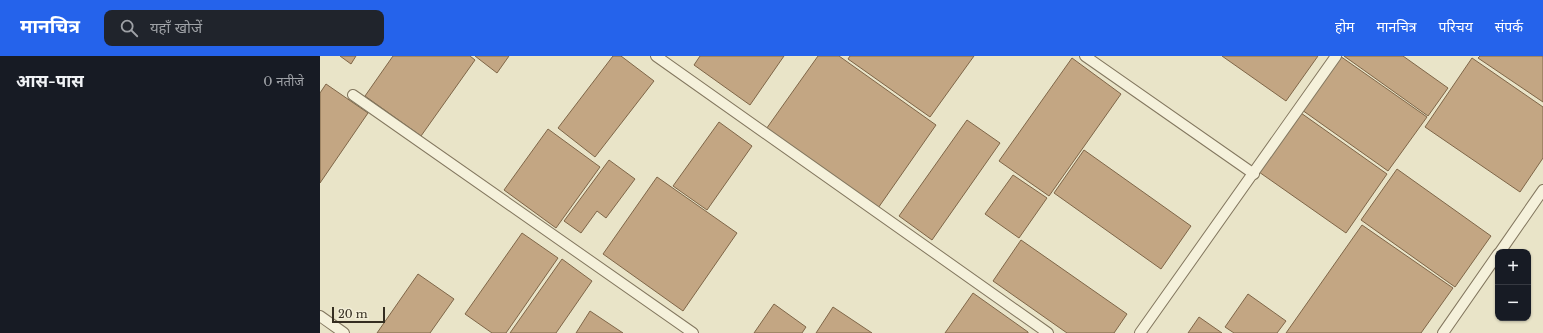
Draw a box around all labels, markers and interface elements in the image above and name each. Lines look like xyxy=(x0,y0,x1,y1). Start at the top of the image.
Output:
search box xyxy=(104,10,384,46)
text: मानचित्र xyxy=(20,15,80,38)
icon: search xyxy=(118,17,140,39)
text: यहाँ खोजें xyxy=(150,18,202,37)
text: होम xyxy=(1335,18,1354,36)
text: मानचित्र xyxy=(1376,18,1417,36)
text: परिचय xyxy=(1439,18,1473,36)
text: संपर्क xyxy=(1495,18,1523,36)
text: आस-पास xyxy=(16,71,84,92)
text: 0 नतीजे xyxy=(263,73,304,90)
map controls xyxy=(1495,249,1531,321)
button: + xyxy=(1495,249,1531,285)
button: − xyxy=(1495,285,1531,321)
scale bar xyxy=(332,305,385,324)
text: 20 m xyxy=(338,307,368,321)

